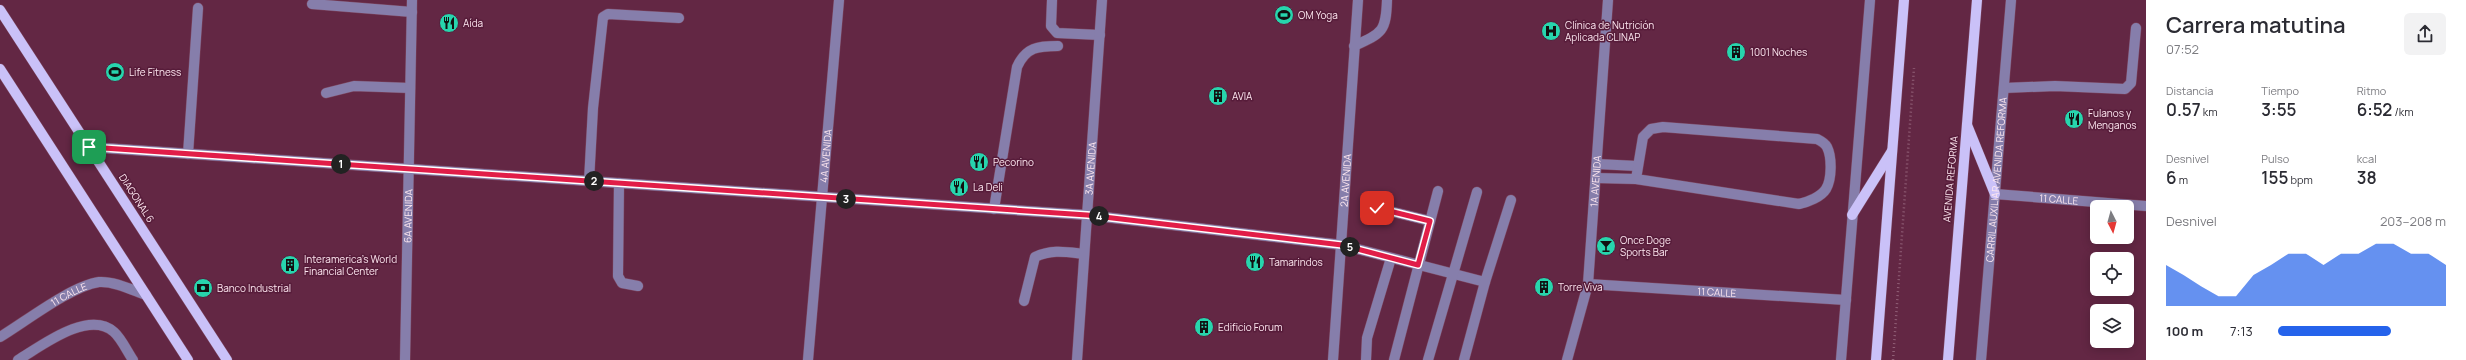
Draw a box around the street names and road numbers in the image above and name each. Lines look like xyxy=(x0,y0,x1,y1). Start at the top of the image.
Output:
street label: CARRIL AUXILIAR AVENIDA REFORMA xyxy=(1982,96,2010,263)
street label: 4A AVENIDA xyxy=(816,128,835,183)
street label: AVENIDA REFORMA xyxy=(1939,135,1961,223)
street label: 3A AVENIDA xyxy=(1081,141,1099,196)
street label: 2A AVENIDA xyxy=(1337,153,1354,208)
street label: 1A AVENIDA xyxy=(1586,154,1604,207)
street label: DIAGONAL 6 xyxy=(116,171,158,225)
street label: 6A AVENIDA xyxy=(400,188,415,243)
street label: 11 CALLE xyxy=(2039,191,2079,208)
street label: 11 CALLE xyxy=(48,279,89,309)
street label: 11 CALLE xyxy=(1697,284,1737,300)

